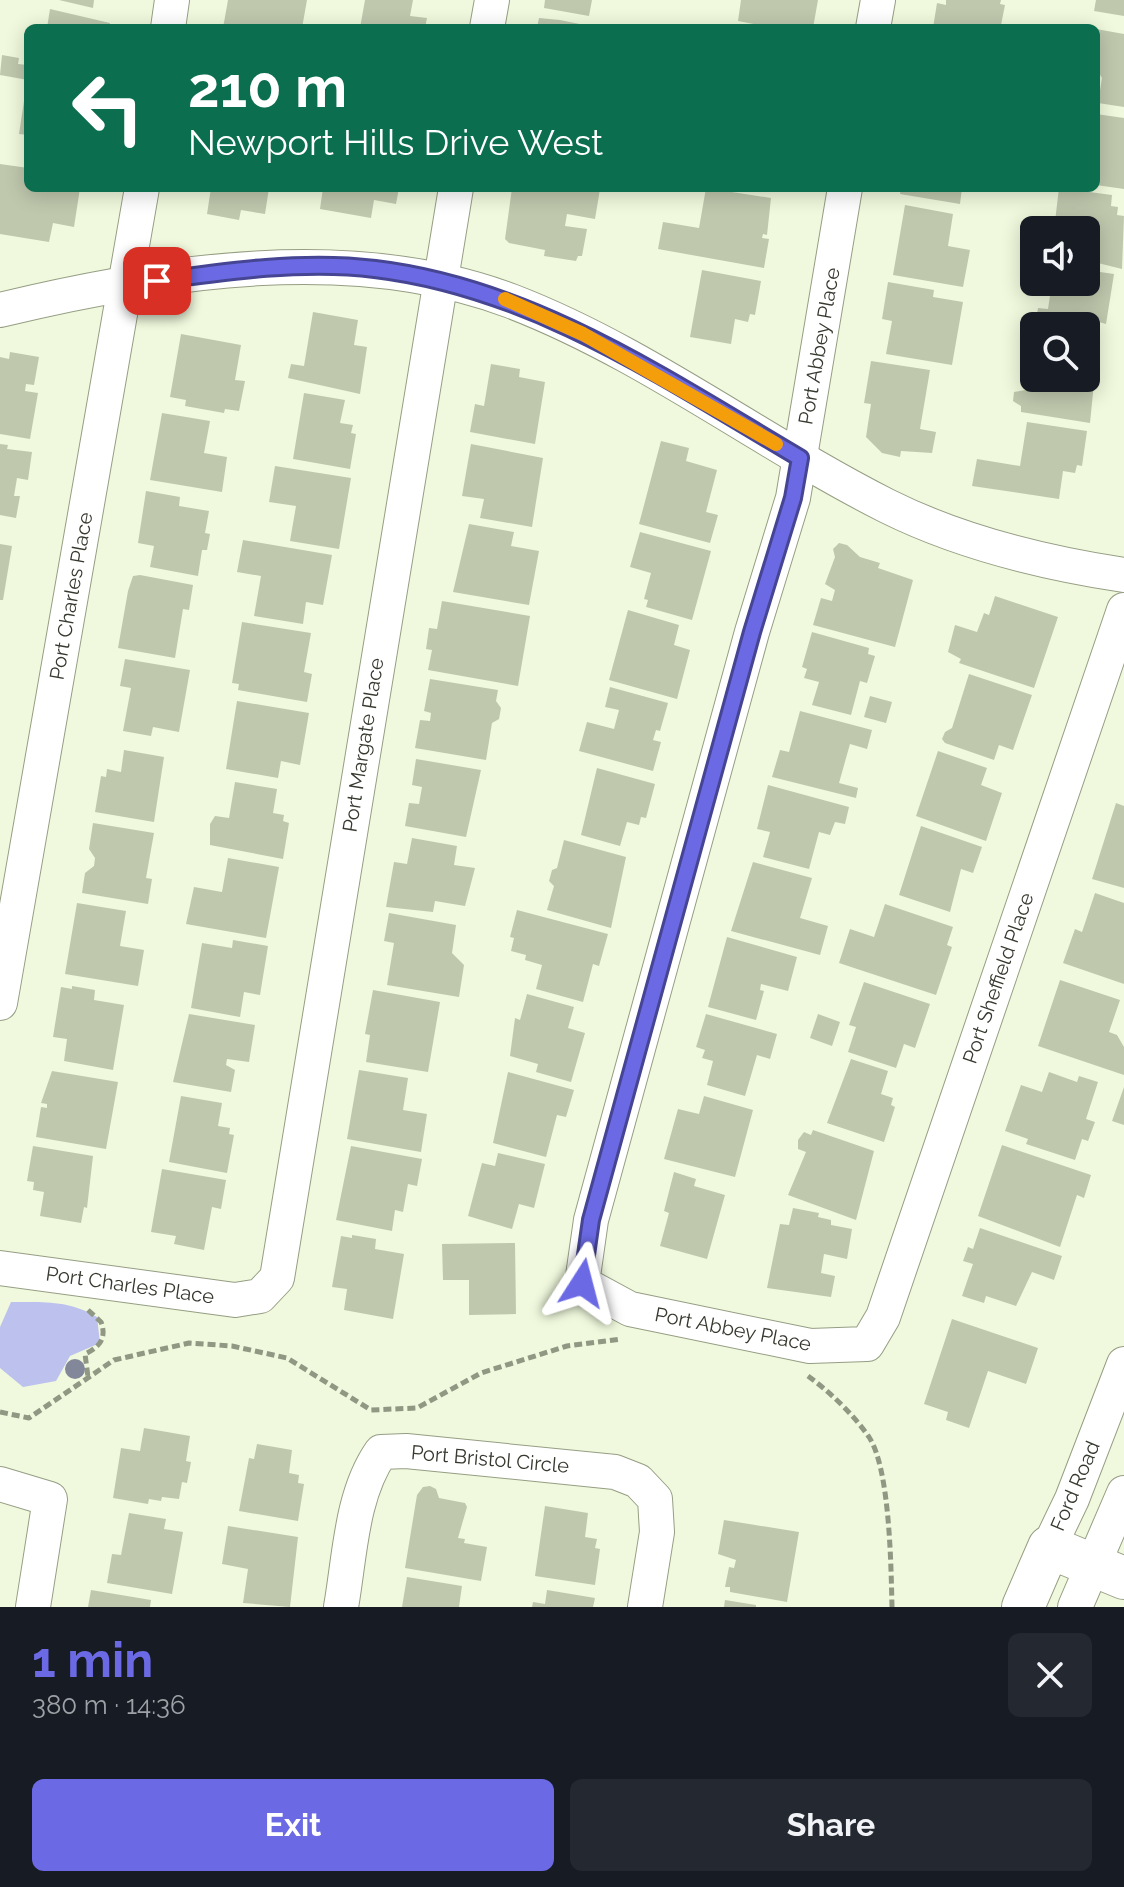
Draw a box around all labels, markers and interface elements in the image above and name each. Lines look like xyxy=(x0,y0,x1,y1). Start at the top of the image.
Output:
text: 210 m xyxy=(188,54,347,120)
icon: left xyxy=(56,56,160,160)
text: Newport Hills Drive West xyxy=(188,121,603,163)
map controls xyxy=(1020,216,1100,392)
button: sound xyxy=(1020,216,1100,296)
pin xyxy=(123,247,191,315)
icon: arrive xyxy=(135,259,179,303)
street label: Port Abbey Place xyxy=(793,265,845,426)
button: search xyxy=(1020,312,1100,392)
street label: Port Charles Place xyxy=(44,510,98,682)
street label: Port Margate Place xyxy=(337,656,389,834)
street label: Port Sheffield Place xyxy=(957,889,1039,1067)
position arrow xyxy=(540,1241,624,1325)
street label: Port Charles Place xyxy=(44,1261,216,1309)
street label: Port Abbey Place xyxy=(653,1302,813,1356)
street label: Ford Road xyxy=(1045,1437,1105,1535)
street label: Port Bristol Circle xyxy=(410,1440,570,1478)
text: 1 min xyxy=(32,1632,153,1688)
button: close xyxy=(1008,1633,1092,1717)
text: 380 m · 14:36 xyxy=(32,1690,186,1720)
button: Exit xyxy=(32,1779,554,1871)
button: Share xyxy=(570,1779,1092,1871)

